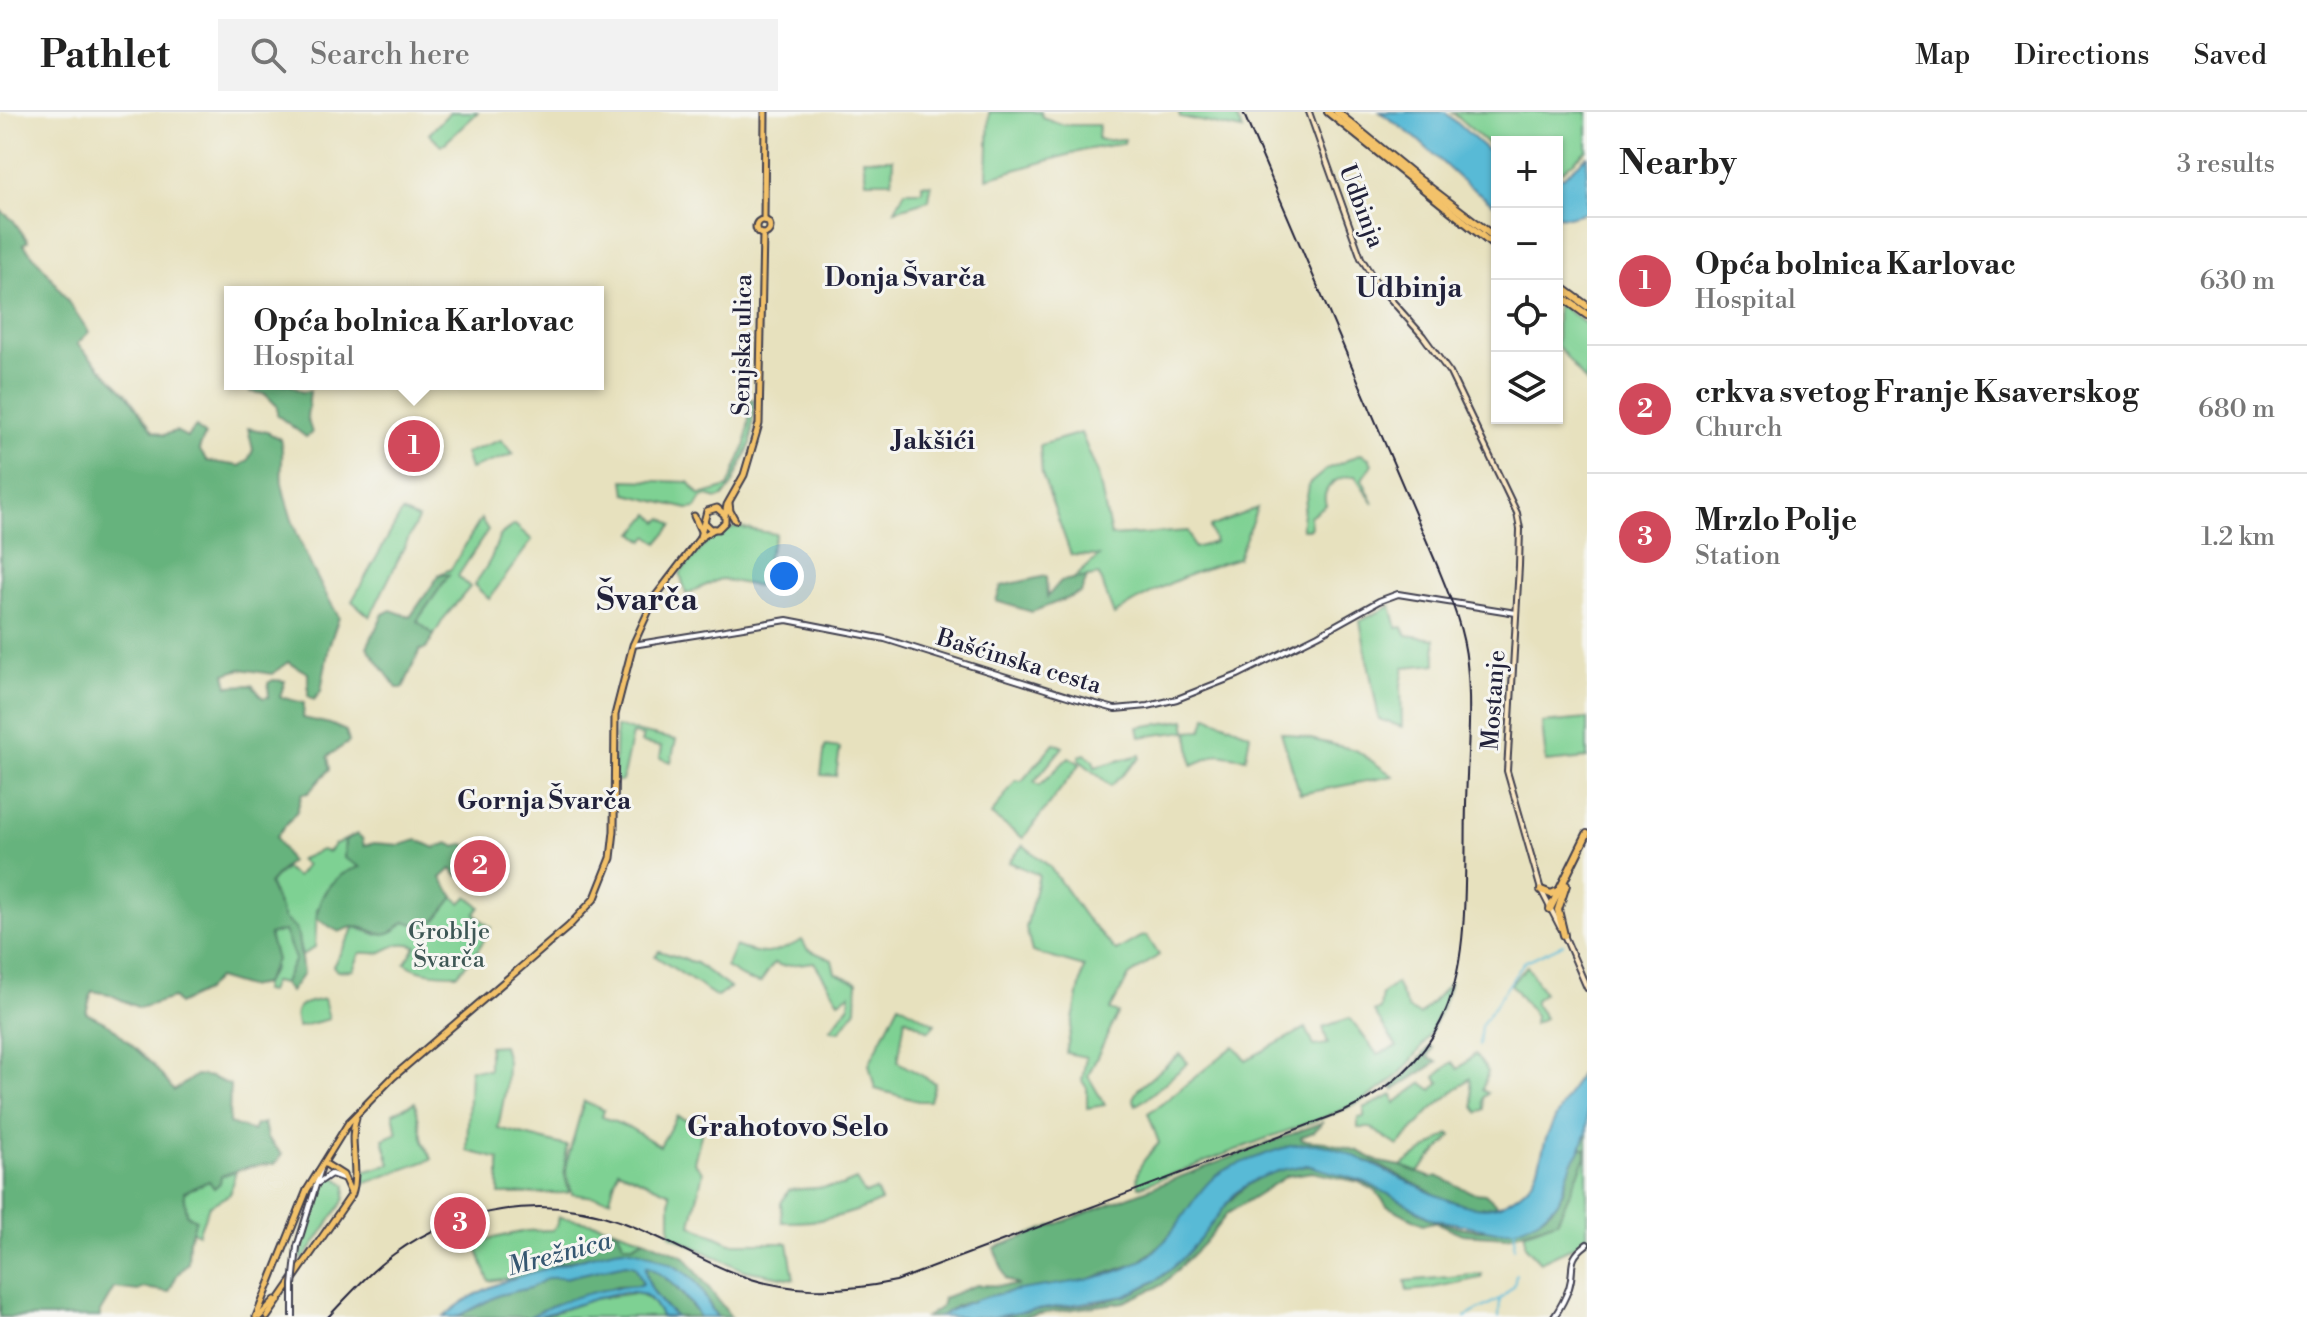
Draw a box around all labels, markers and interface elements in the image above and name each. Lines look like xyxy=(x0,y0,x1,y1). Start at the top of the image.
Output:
search box xyxy=(218,19,778,91)
text: Pathlet xyxy=(40,32,170,79)
icon: search xyxy=(246,33,290,77)
text: Search here xyxy=(310,36,470,74)
text: Map xyxy=(1915,38,1970,73)
text: Directions xyxy=(2014,38,2149,73)
text: Saved xyxy=(2193,38,2267,73)
map controls xyxy=(1491,136,1563,424)
button: + xyxy=(1491,136,1563,208)
text: Nearby xyxy=(1619,143,1737,185)
text: 3 results xyxy=(2177,148,2275,180)
street label: Udbinja xyxy=(1331,160,1391,253)
button: − xyxy=(1491,208,1563,280)
text: Opća bolnica Karlovac xyxy=(1695,246,2016,284)
district label: Donja Švarča xyxy=(825,260,986,294)
text: 1 xyxy=(1639,265,1651,297)
text: 630 m xyxy=(2200,265,2275,297)
district label: Udbinja xyxy=(1356,271,1463,306)
street label: Senjska ulica xyxy=(727,273,759,416)
button: locate xyxy=(1491,280,1563,352)
text: Hospital xyxy=(1695,284,1796,316)
popup xyxy=(224,286,604,390)
text: Opća bolnica Karlovac xyxy=(254,303,574,341)
text: Hospital xyxy=(254,341,354,373)
button: layers xyxy=(1491,352,1563,424)
text: crkva svetog Franje Ksaverskog xyxy=(1695,374,2139,412)
text: 2 xyxy=(1637,393,1653,425)
text: 680 m xyxy=(2198,393,2275,425)
text: Church xyxy=(1695,412,1783,444)
pin: 1 xyxy=(388,416,440,476)
district label: Jakšići xyxy=(890,425,975,457)
text: Mrzlo Polje xyxy=(1695,502,1857,540)
text: 3 xyxy=(1637,521,1653,553)
text: 1.2 km xyxy=(2201,521,2275,553)
text: Station xyxy=(1695,540,1781,572)
your location xyxy=(764,556,804,596)
district label: Švarča xyxy=(596,577,698,620)
street label: Bašćinska cesta xyxy=(932,622,1106,702)
street label: Mostanje xyxy=(1476,649,1512,751)
district label: Gornja Švarča xyxy=(457,783,632,817)
pin: 2 xyxy=(454,836,506,896)
park label: Groblje Švarča xyxy=(408,917,490,975)
district label: Grahotovo Selo xyxy=(687,1110,889,1145)
pin: 3 xyxy=(434,1193,486,1253)
water label: Mrežnica xyxy=(503,1225,616,1283)

